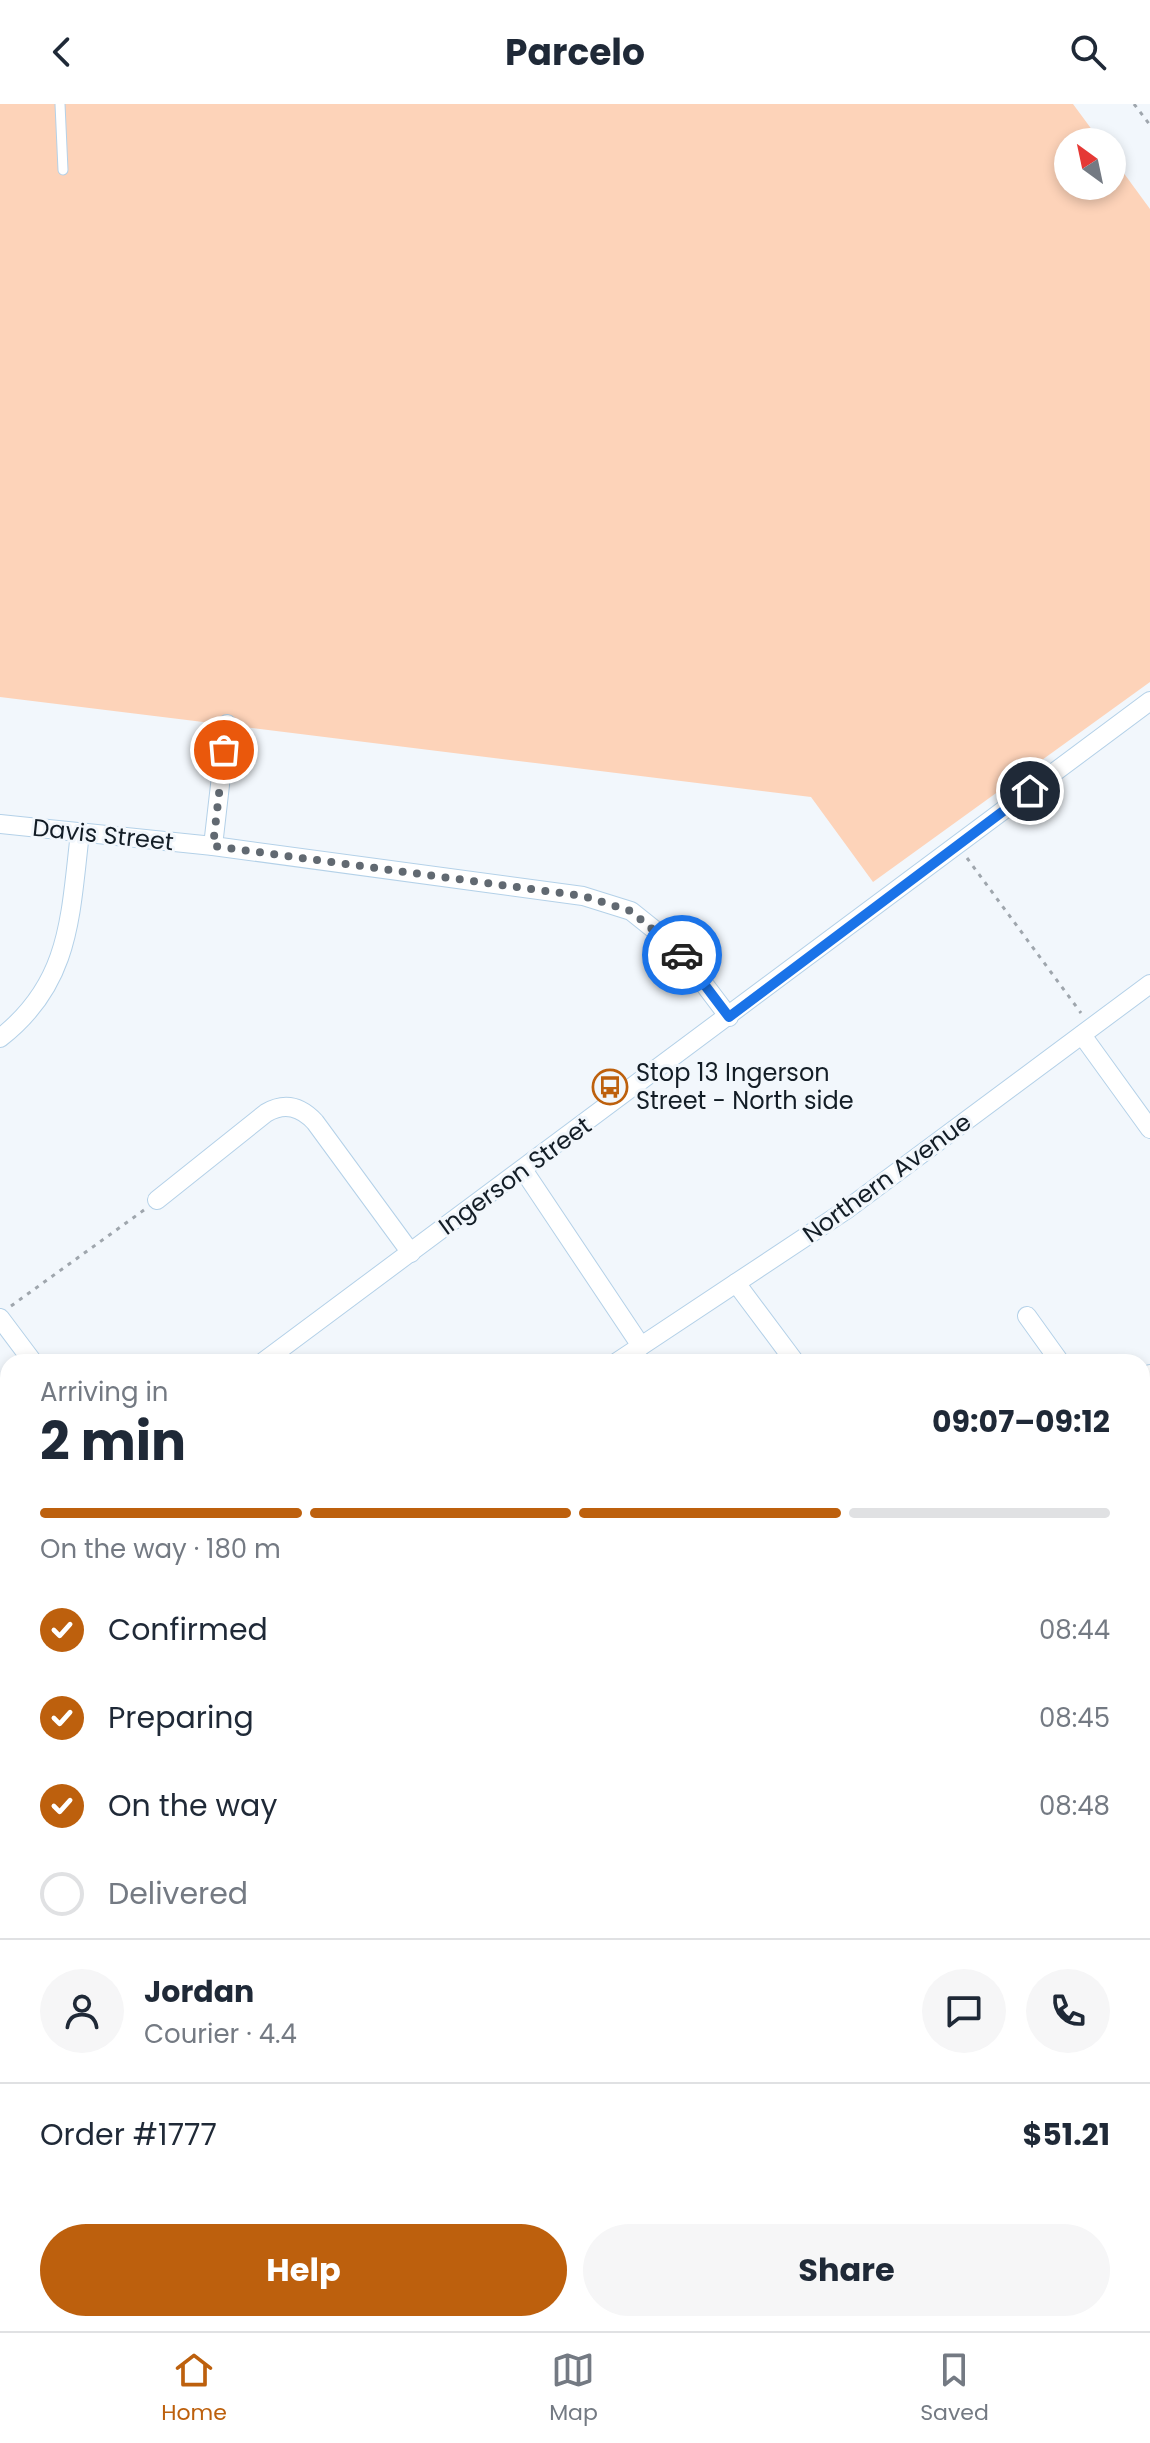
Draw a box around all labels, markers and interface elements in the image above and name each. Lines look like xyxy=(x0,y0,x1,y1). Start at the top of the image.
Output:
text: Parcelo xyxy=(505,27,645,78)
icon: back xyxy=(40,30,84,74)
icon: search xyxy=(1066,30,1110,74)
north arrow xyxy=(1054,128,1126,200)
map controls xyxy=(1054,128,1126,200)
pin xyxy=(190,716,258,784)
icon: bag xyxy=(202,728,246,772)
pin xyxy=(996,757,1064,825)
icon: home xyxy=(1008,769,1052,813)
street label: Davis Street xyxy=(31,811,175,858)
courier xyxy=(642,915,722,995)
icon: car xyxy=(660,933,704,977)
place label: Stop 13 Ingerson Street - North side xyxy=(636,1056,854,1117)
bus stop icon: Stop 13 Ingerson Street - North side xyxy=(591,1068,629,1106)
street label: Northern Avenue xyxy=(796,1105,978,1250)
street label: Ingerson Street xyxy=(432,1109,598,1242)
text: Arriving in xyxy=(40,1374,169,1410)
text: 09:07–09:12 xyxy=(932,1400,1110,1443)
text: 2 min xyxy=(40,1405,186,1478)
text: On the way · 180 m xyxy=(40,1531,281,1567)
icon: check xyxy=(40,1608,84,1652)
text: Confirmed xyxy=(108,1608,268,1651)
text: 08:44 xyxy=(1039,1612,1110,1648)
icon: check xyxy=(40,1696,84,1740)
text: Preparing xyxy=(108,1696,254,1739)
text: 08:45 xyxy=(1039,1700,1110,1736)
icon: check xyxy=(40,1784,84,1828)
text: On the way xyxy=(108,1784,277,1827)
text: 08:48 xyxy=(1039,1788,1110,1824)
text: Delivered xyxy=(108,1872,248,1915)
button: person xyxy=(40,1969,124,2053)
button: chat xyxy=(922,1969,1006,2053)
button: phone xyxy=(1026,1969,1110,2053)
text: Jordan xyxy=(144,1970,254,2013)
text: Courier · 4.4 xyxy=(144,2016,297,2052)
text: Order #1777 xyxy=(40,2113,217,2156)
text: $51.21 xyxy=(1023,2113,1110,2156)
button: Help xyxy=(40,2224,567,2316)
button: Share xyxy=(583,2224,1110,2316)
tab: Home xyxy=(161,2348,227,2429)
tab: Map xyxy=(549,2348,598,2429)
tab: Saved xyxy=(920,2348,989,2429)

